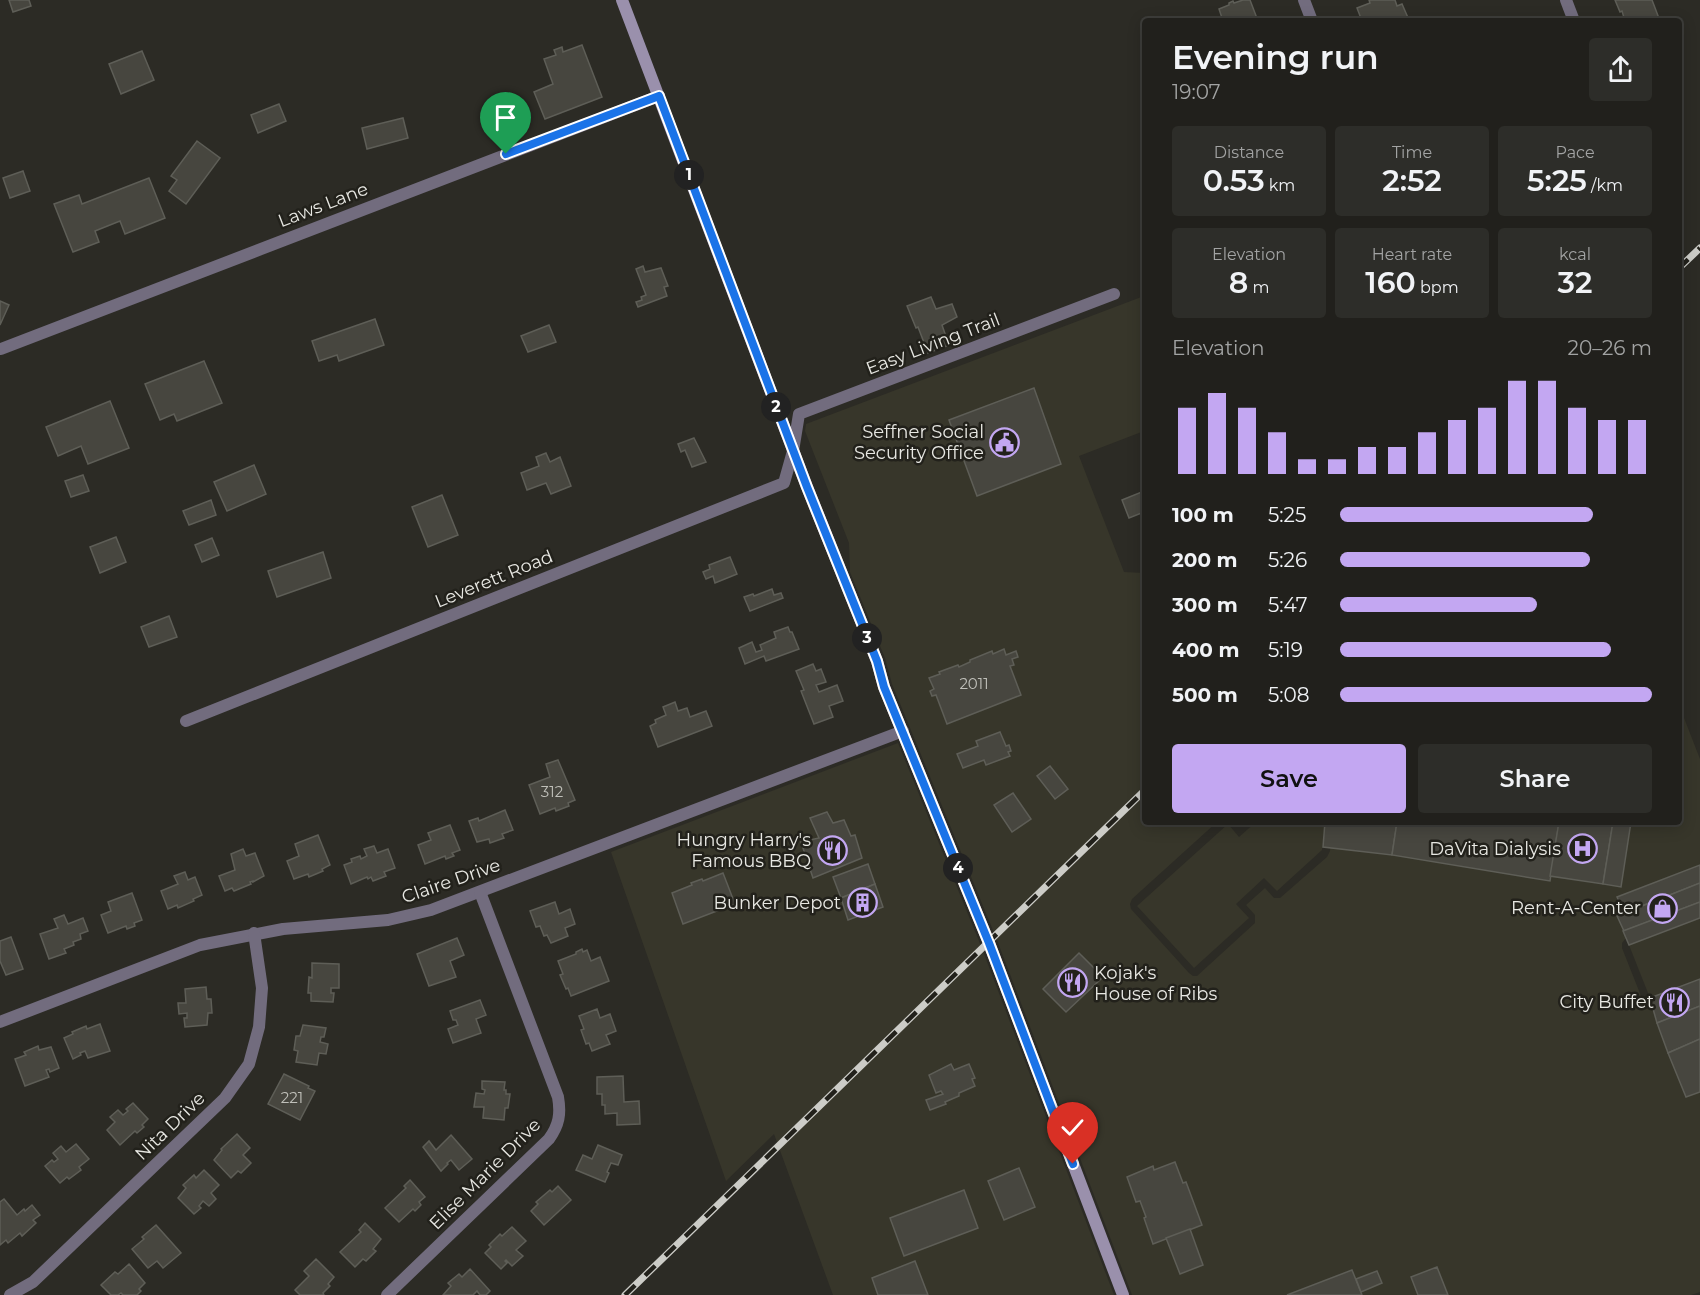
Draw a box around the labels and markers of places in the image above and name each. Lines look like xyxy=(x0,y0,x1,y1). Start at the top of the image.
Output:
pin xyxy=(480,92,531,154)
pin: 1 xyxy=(674,160,704,190)
pin: 2 xyxy=(761,392,791,422)
place label: Seffner Social Security Office xyxy=(854,421,984,464)
public building icon: Seffner Social Security Office xyxy=(989,426,1021,458)
pin: 3 xyxy=(852,623,882,653)
place label: Hungry Harry's Famous BBQ xyxy=(677,829,811,872)
hospital icon: DaVita Dialysis xyxy=(1566,833,1598,865)
restaurant icon: Hungry Harry's Famous BBQ xyxy=(816,834,848,866)
place label: DaVita Dialysis xyxy=(1429,838,1561,860)
pin: 4 xyxy=(943,853,973,883)
building icon: Bunker Depot xyxy=(846,887,878,919)
place label: Bunker Depot xyxy=(713,892,841,914)
shop icon: Rent-A-Center xyxy=(1646,892,1678,924)
place label: Rent-A-Center xyxy=(1511,897,1641,919)
place label: Kojak's House of Ribs xyxy=(1094,962,1218,1005)
restaurant icon: Kojak's House of Ribs xyxy=(1057,967,1089,999)
restaurant icon: City Buffet xyxy=(1659,986,1691,1018)
place label: City Buffet xyxy=(1559,991,1654,1013)
pin xyxy=(1047,1102,1098,1164)

